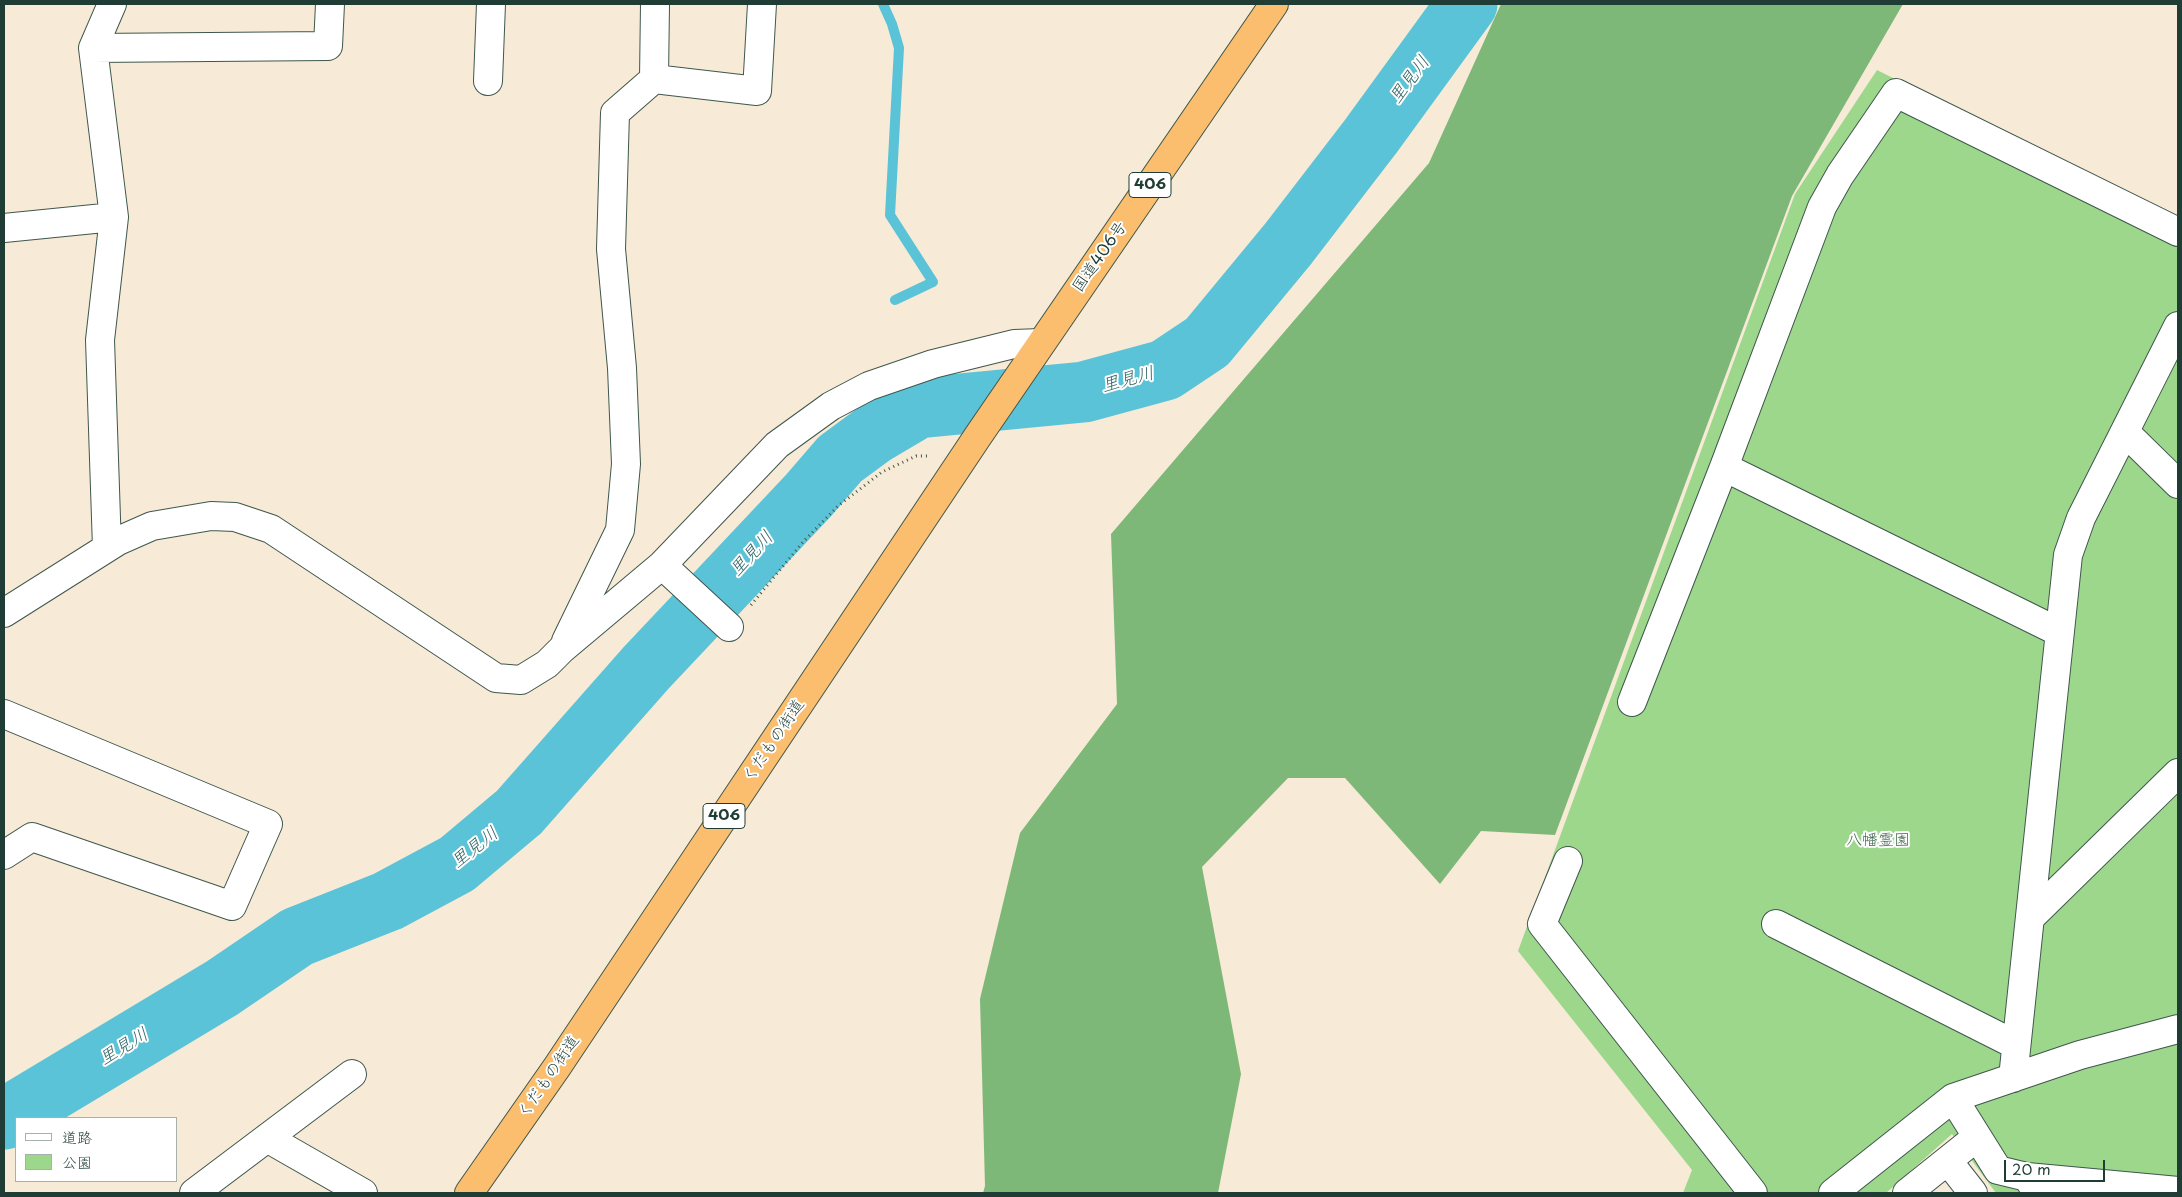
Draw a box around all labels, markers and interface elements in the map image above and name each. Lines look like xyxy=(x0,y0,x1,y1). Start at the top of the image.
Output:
water label: 里見川 xyxy=(1385,52,1435,108)
road number: 406 xyxy=(1129,172,1171,198)
street label: 国道406号 xyxy=(1069,218,1131,296)
water label: 里見川 xyxy=(1099,363,1157,397)
water label: 里見川 xyxy=(726,527,778,581)
street label: くだもの街道 xyxy=(739,696,809,786)
road number: 406 xyxy=(703,804,745,828)
water label: 里見川 xyxy=(447,823,503,873)
park label: 八幡霊園 xyxy=(1846,831,1910,851)
water label: 里見川 xyxy=(95,1024,153,1070)
street label: くだもの街道 xyxy=(514,1032,584,1122)
legend xyxy=(15,1117,178,1182)
text: 道路 xyxy=(62,1125,92,1148)
text: 公園 xyxy=(62,1150,92,1173)
scale bar xyxy=(2007,1150,2108,1182)
text: 20 m xyxy=(2012,1157,2051,1180)

